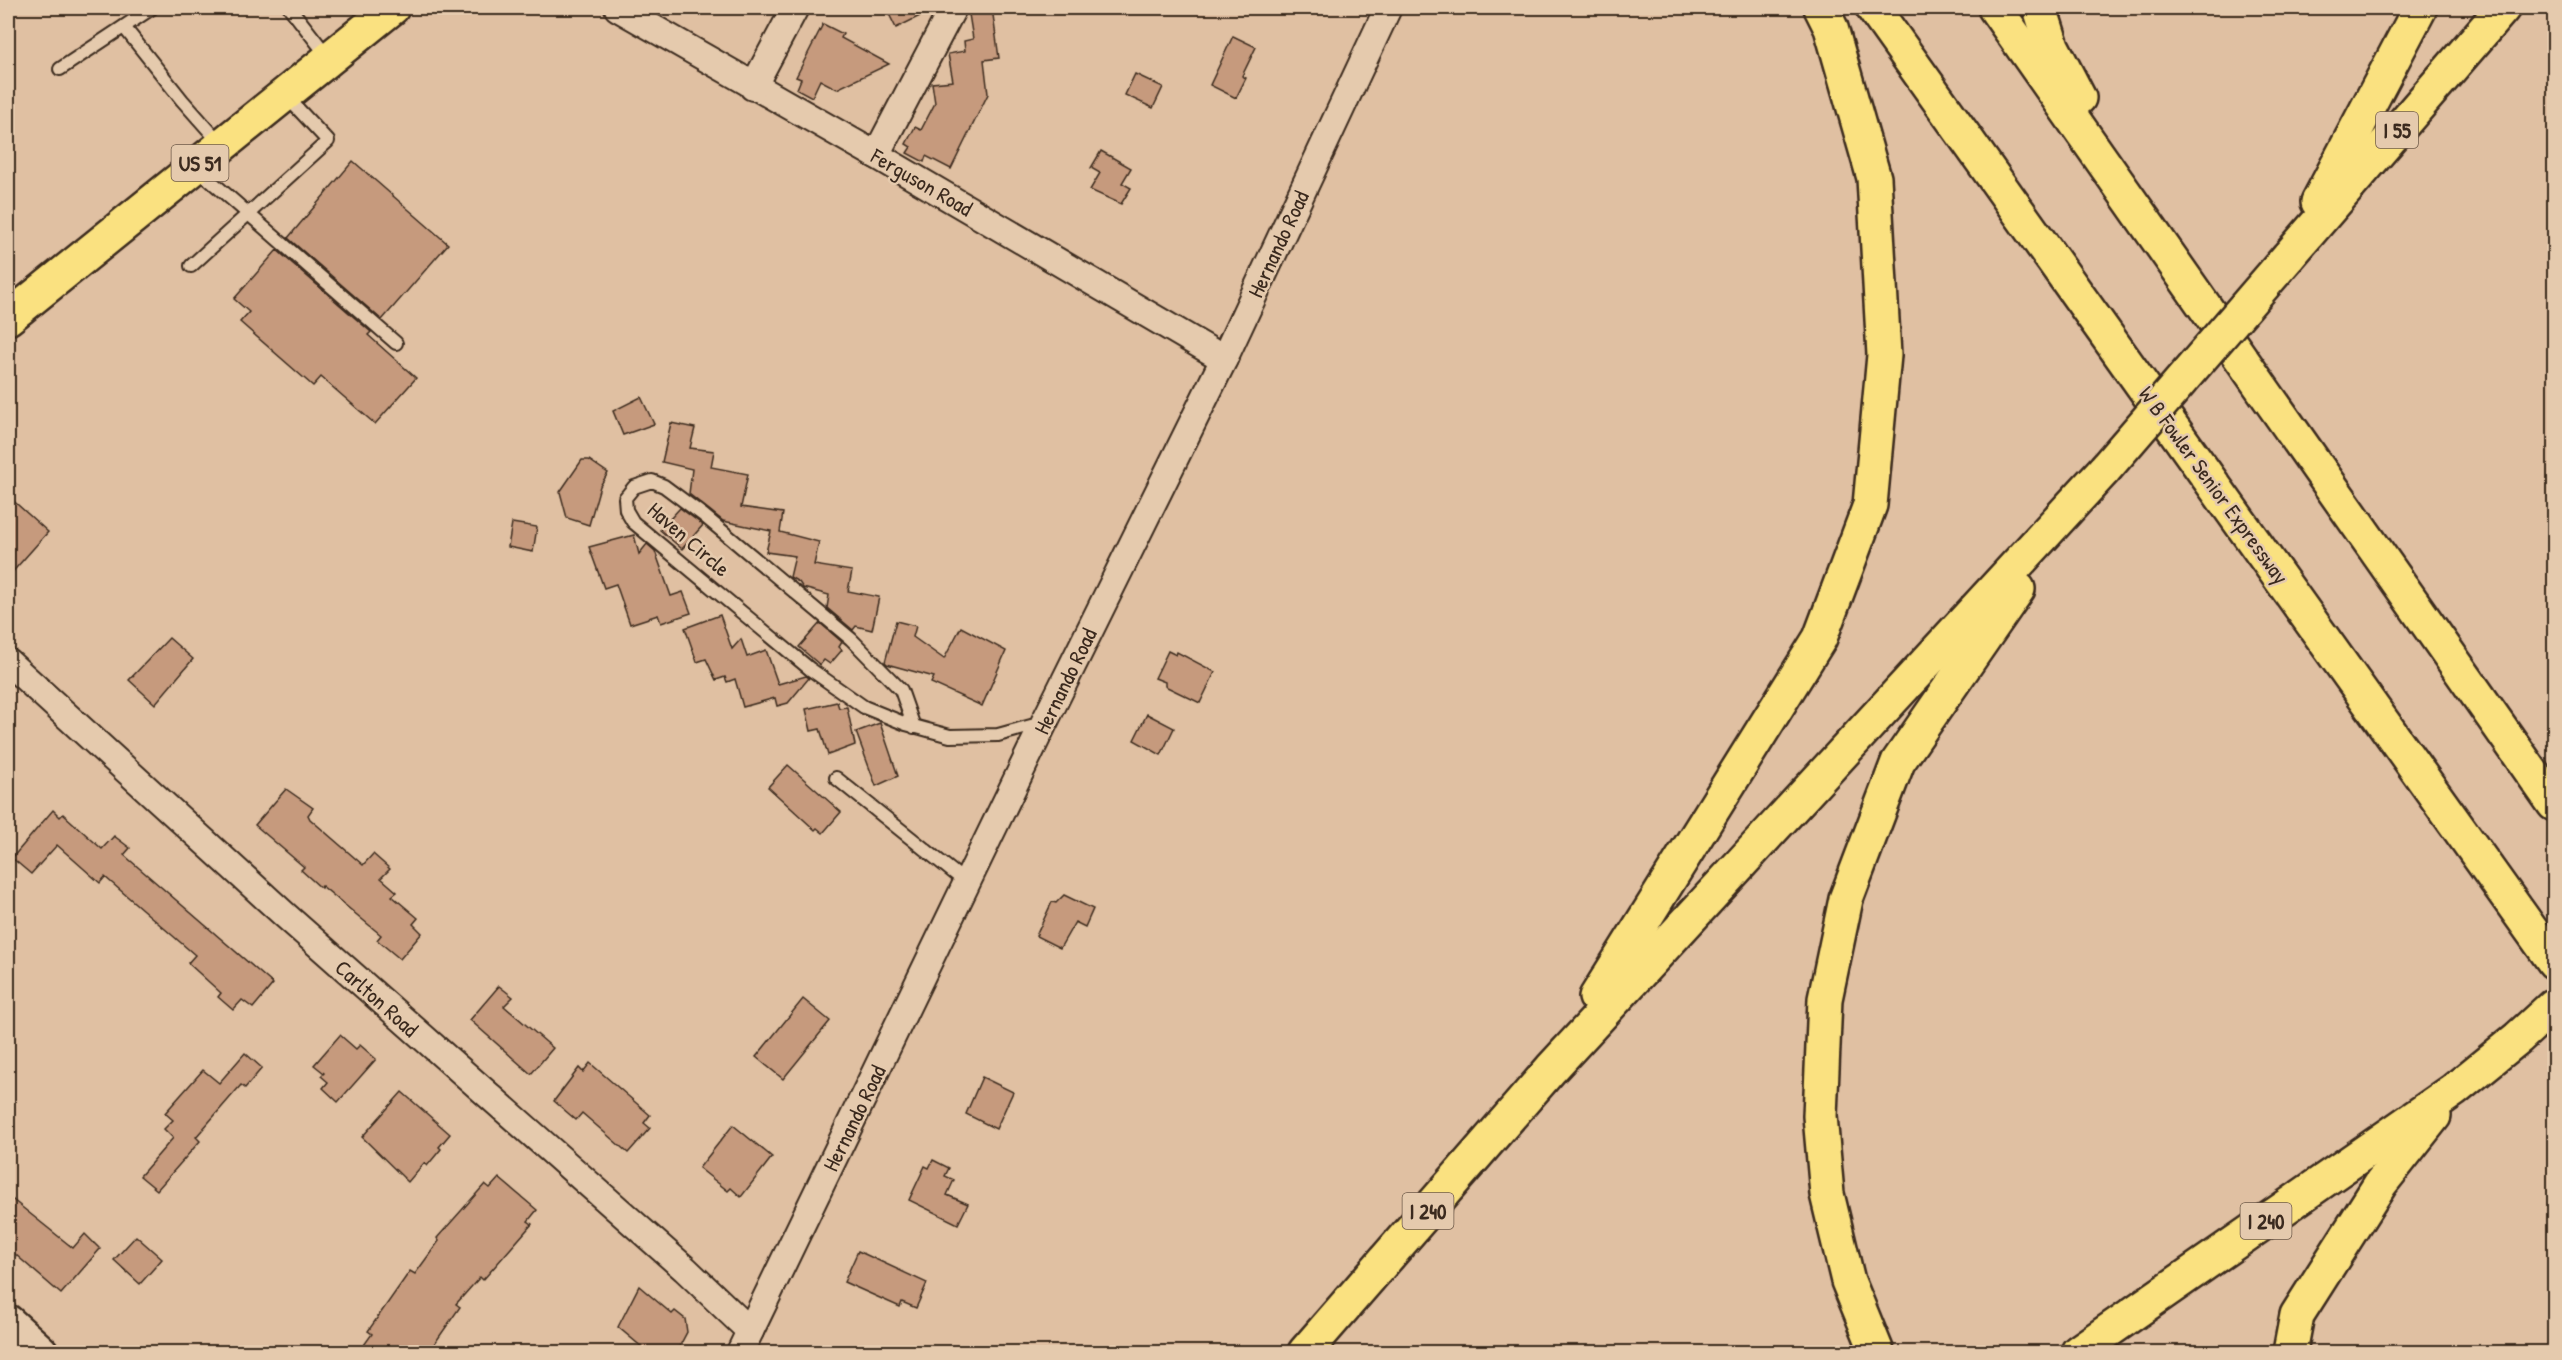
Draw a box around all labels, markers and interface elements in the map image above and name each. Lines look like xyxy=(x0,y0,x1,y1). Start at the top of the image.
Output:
road number: I 55 xyxy=(2376,112,2418,148)
street label: Ferguson Road xyxy=(865,140,979,223)
road number: US 51 xyxy=(172,145,228,181)
street label: Hernando Road xyxy=(1240,185,1316,302)
street label: W B Fowler Senior Expressway xyxy=(2132,380,2296,590)
street label: Haven Circle xyxy=(641,495,737,583)
street label: Hernando Road xyxy=(1026,623,1104,739)
street label: Carlton Road xyxy=(329,953,425,1044)
street label: Hernando Road xyxy=(815,1060,893,1176)
road number: I 240 xyxy=(1402,1193,1454,1229)
road number: I 240 xyxy=(2240,1203,2292,1239)

